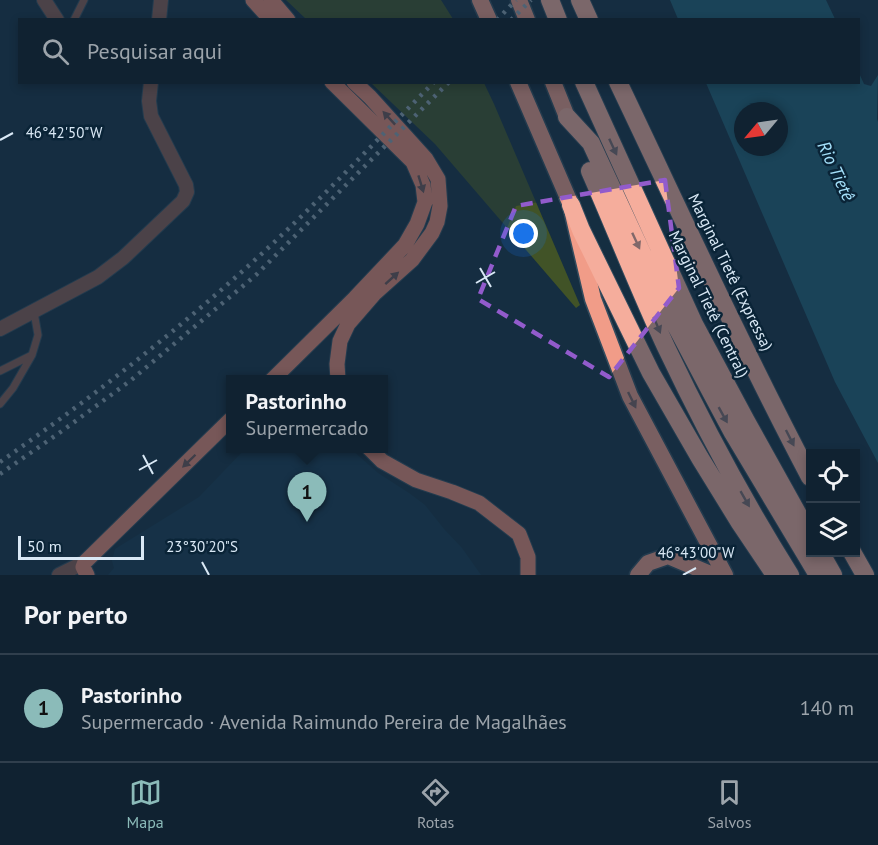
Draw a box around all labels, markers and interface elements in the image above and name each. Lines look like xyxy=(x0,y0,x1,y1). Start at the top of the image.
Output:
search box xyxy=(18,18,860,84)
icon: search xyxy=(39,35,72,68)
text: Pesquisar aqui xyxy=(87,37,223,65)
north arrow xyxy=(734,102,788,156)
one-way arrow xyxy=(382,111,396,125)
text: 46°42'50"W xyxy=(26,123,103,142)
water label: Rio Tietê xyxy=(813,137,861,205)
one-way arrow xyxy=(608,138,618,156)
one-way arrow xyxy=(417,175,426,193)
street label: Marginal Tietê (Expressa) xyxy=(684,190,778,354)
your location xyxy=(509,219,538,248)
street label: Marginal Tietê (Central) xyxy=(665,227,753,381)
one-way arrow xyxy=(631,232,640,249)
one-way arrow xyxy=(385,271,400,285)
one-way arrow xyxy=(652,317,662,335)
popup xyxy=(226,375,388,453)
text: Pastorinho xyxy=(246,387,347,415)
one-way arrow xyxy=(628,392,637,409)
one-way arrow xyxy=(718,407,728,424)
text: Supermercado xyxy=(246,415,368,441)
one-way arrow xyxy=(785,429,795,446)
map controls xyxy=(806,449,860,557)
button: locate xyxy=(806,449,860,503)
one-way arrow xyxy=(182,453,196,467)
pin: 1 xyxy=(288,472,326,522)
one-way arrow xyxy=(740,491,750,508)
button: layers xyxy=(806,503,860,557)
scale bar xyxy=(18,533,144,560)
text: 50 m xyxy=(27,536,62,556)
text: 23°30'20"S xyxy=(166,537,238,556)
text: 46°43'00"W xyxy=(658,543,735,562)
text: Por perto xyxy=(24,598,128,631)
text: Pastorinho xyxy=(81,681,182,709)
text: 1 xyxy=(38,695,49,721)
text: 140 m xyxy=(800,695,854,721)
text: Supermercado · Avenida Raimundo Pereira de Magalhães xyxy=(81,709,567,735)
tab: Mapa xyxy=(127,776,164,832)
tab: Rotas xyxy=(417,776,454,832)
tab: Salvos xyxy=(707,776,751,832)

